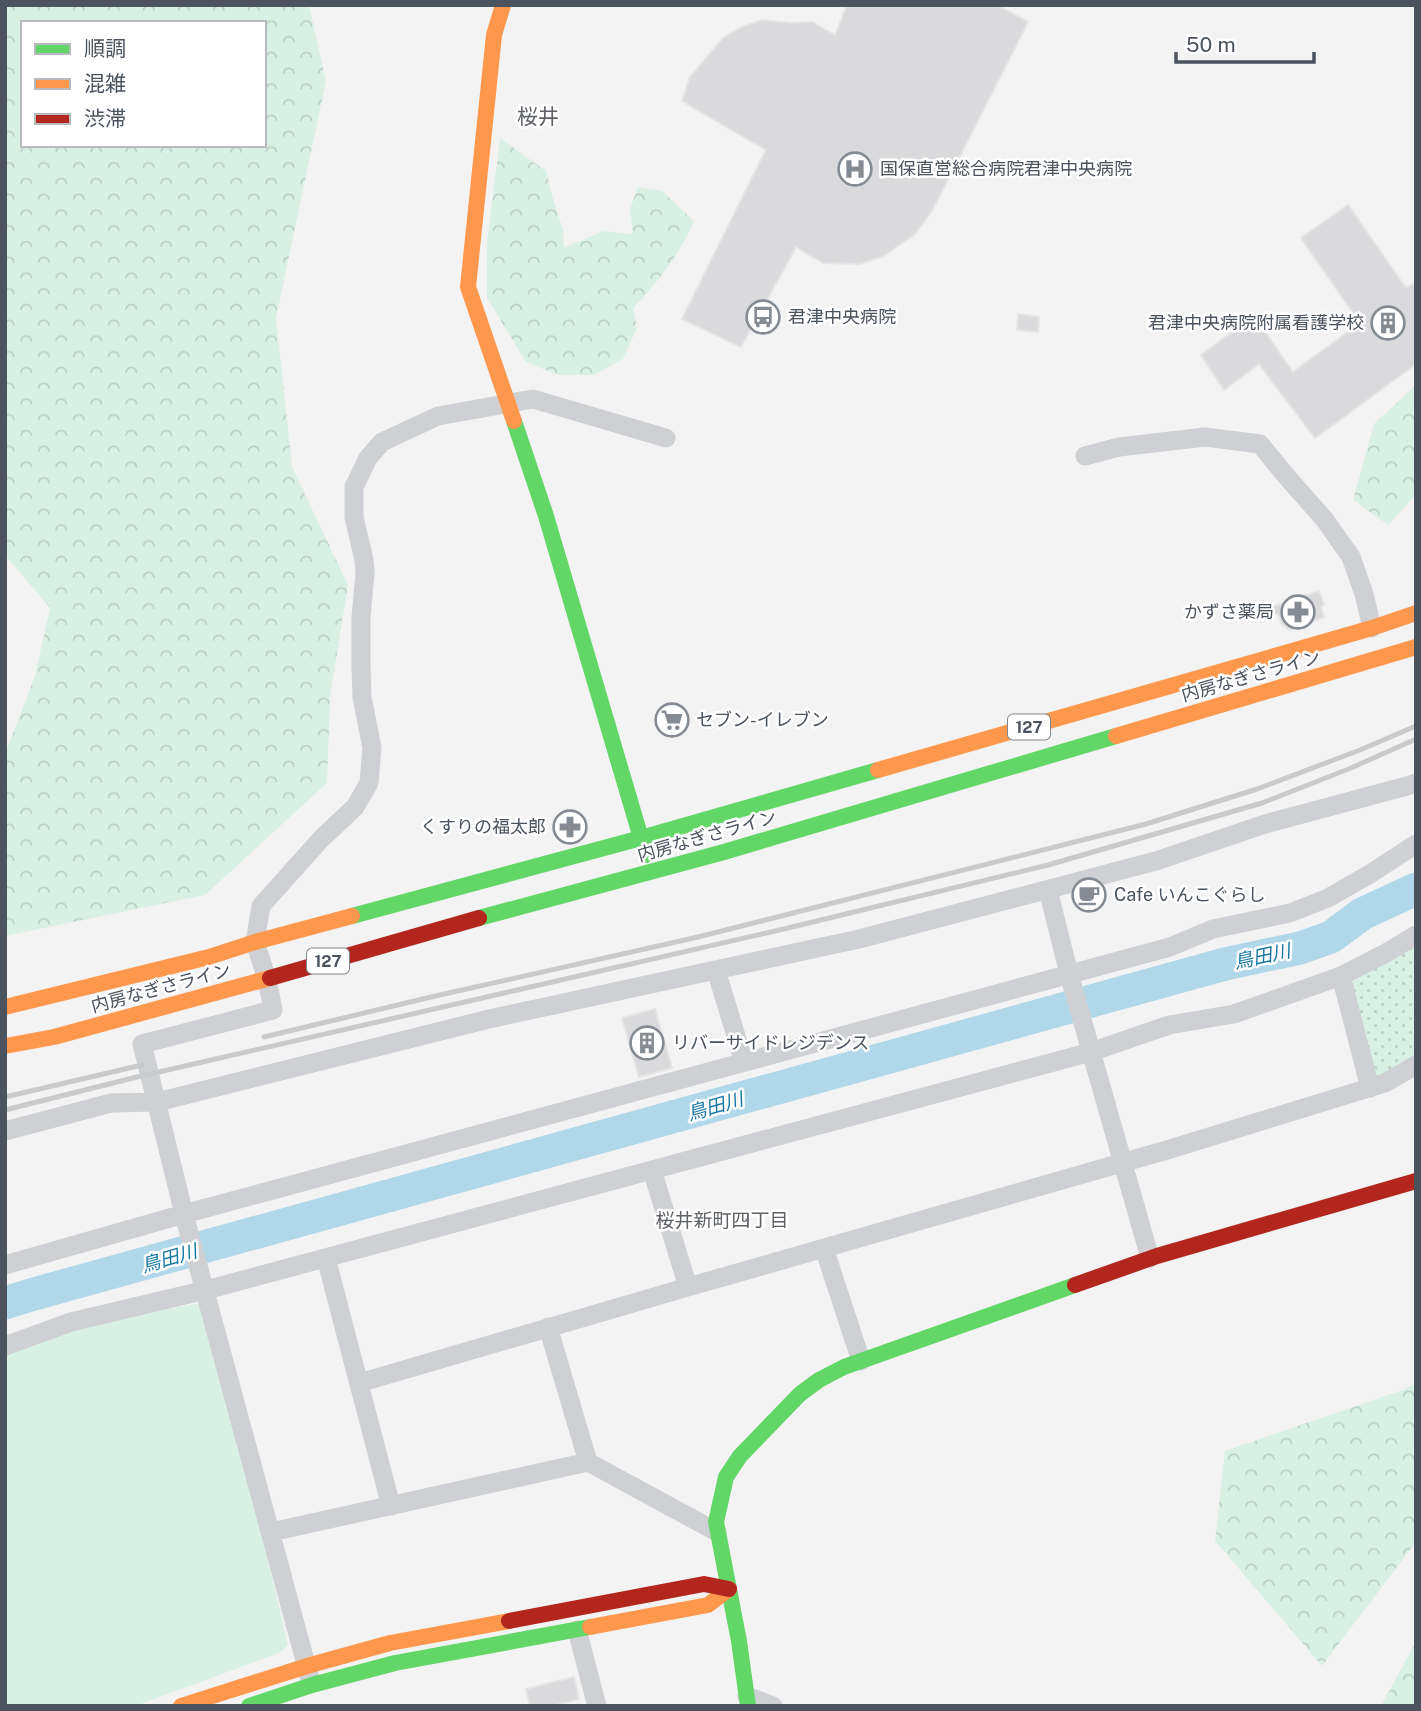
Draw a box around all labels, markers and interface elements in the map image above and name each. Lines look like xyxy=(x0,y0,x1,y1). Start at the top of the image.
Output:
legend xyxy=(21,21,266,147)
scale bar xyxy=(1176,21,1314,65)
text: 50 m xyxy=(1186,32,1236,57)
text: 順調 xyxy=(84,36,126,61)
text: 混雑 xyxy=(84,71,126,96)
district label: 桜井 xyxy=(517,104,559,129)
text: 渋滞 xyxy=(84,106,126,131)
hospital icon: 国保直営総合病院君津中央病院 xyxy=(836,150,874,188)
place label: 国保直営総合病院君津中央病院 xyxy=(880,158,1132,179)
bus stop icon: 君津中央病院 xyxy=(744,298,782,336)
building icon: 君津中央病院附属看護学校 xyxy=(1369,304,1407,342)
place label: 君津中央病院 xyxy=(788,306,896,327)
place label: 君津中央病院附属看護学校 xyxy=(1148,312,1364,333)
pharmacy icon: かずさ薬局 xyxy=(1279,593,1317,631)
place label: かずさ薬局 xyxy=(1184,601,1274,622)
street label: 内房なぎさライン xyxy=(1179,646,1323,705)
supermarket icon: セブン-イレブン xyxy=(653,701,691,739)
place label: セブン-イレブン xyxy=(696,709,829,730)
road number: 127 xyxy=(1008,714,1050,740)
street label: 内房なぎさライン xyxy=(635,806,779,865)
pharmacy icon: くすりの福太郎 xyxy=(551,808,589,846)
place label: くすりの福太郎 xyxy=(420,816,546,837)
cafe icon: Cafe いんこぐらし xyxy=(1070,876,1108,914)
place label: Cafe いんこぐらし xyxy=(1114,884,1265,905)
water label: 鳥田川 xyxy=(1232,939,1294,973)
road number: 127 xyxy=(307,948,349,973)
street label: 内房なぎさライン xyxy=(89,959,233,1016)
building icon: リバーサイドレジデンス xyxy=(628,1024,666,1062)
place label: リバーサイドレジデンス xyxy=(672,1032,869,1053)
water label: 鳥田川 xyxy=(685,1087,747,1124)
district label: 桜井新町四丁目 xyxy=(655,1209,789,1231)
water label: 鳥田川 xyxy=(139,1239,201,1276)

